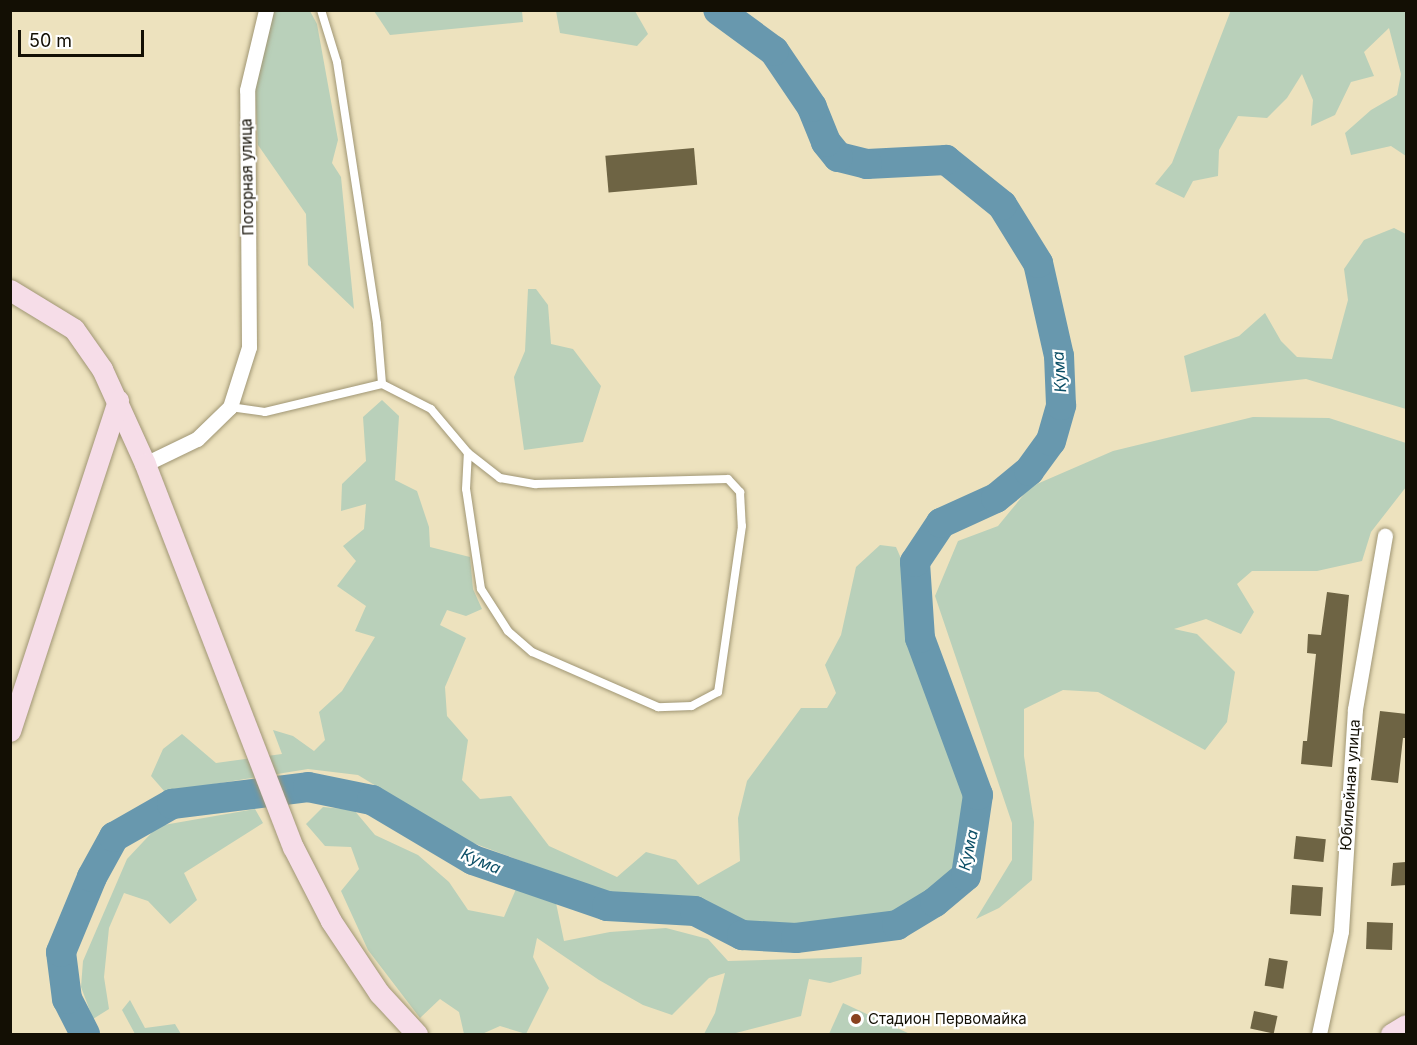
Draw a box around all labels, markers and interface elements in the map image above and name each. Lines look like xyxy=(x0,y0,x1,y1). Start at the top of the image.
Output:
scale bar xyxy=(21,18,147,56)
text: 50 m xyxy=(29,30,72,51)
street label: Погорная улица xyxy=(237,118,257,236)
water label: Кума xyxy=(1048,351,1070,393)
street label: Юбилейная улица xyxy=(1336,719,1364,851)
water label: Кума xyxy=(954,828,982,872)
water label: Кума xyxy=(458,844,504,878)
place label: Стадион Первомайка xyxy=(868,1010,1027,1028)
marker: Стадион Первомайка xyxy=(849,1012,863,1026)

